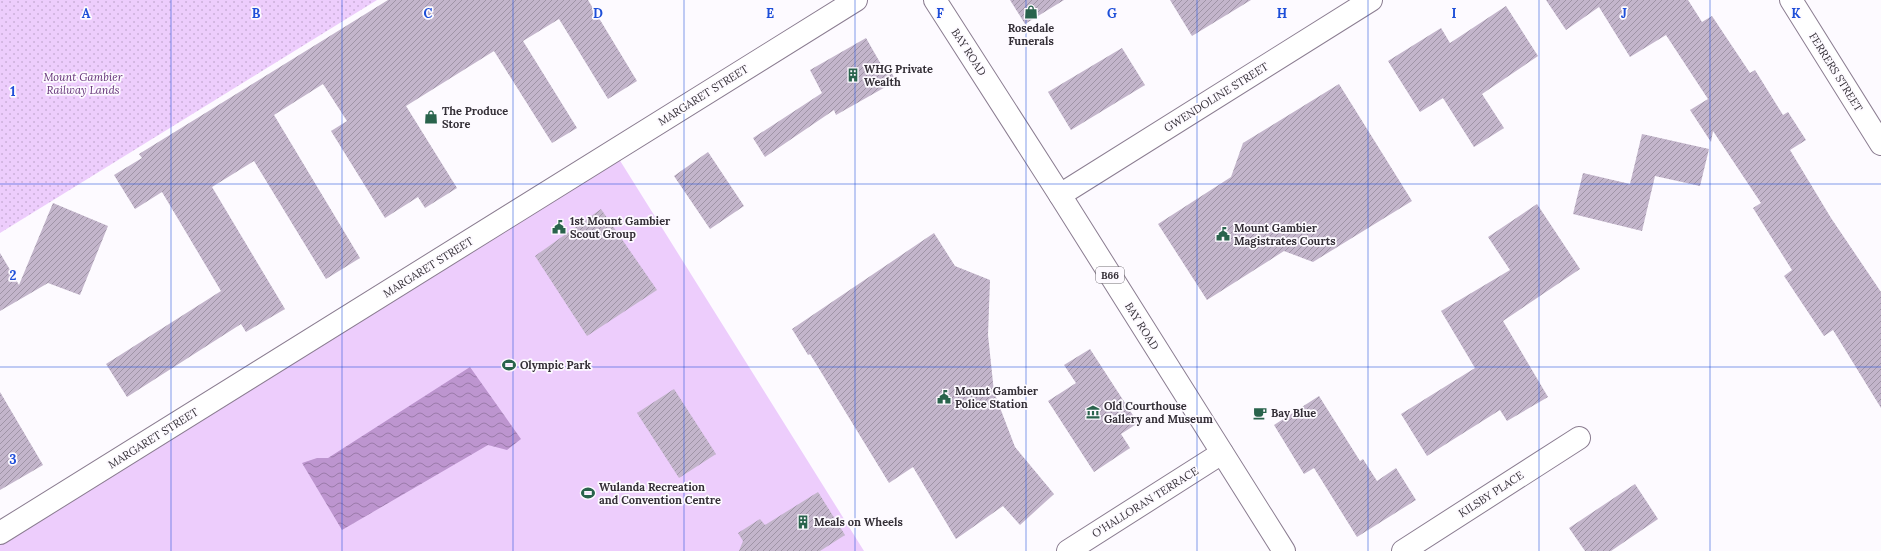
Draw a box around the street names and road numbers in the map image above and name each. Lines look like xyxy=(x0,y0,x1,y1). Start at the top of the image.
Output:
street label: BAY ROAD xyxy=(949,26,989,78)
street label: FERRERS STREET xyxy=(1806,30,1866,114)
street label: GWENDOLINE STREET xyxy=(1161,59,1271,135)
street label: MARGARET STREET xyxy=(655,62,751,128)
street label: MARGARET STREET xyxy=(380,234,476,300)
road number: B66 xyxy=(1096,267,1124,283)
street label: BAY ROAD xyxy=(1122,300,1162,352)
street label: MARGARET STREET xyxy=(105,405,201,471)
street label: O'HALLORAN TERRACE xyxy=(1089,463,1201,540)
street label: KILSBY PLACE xyxy=(1456,468,1526,520)

